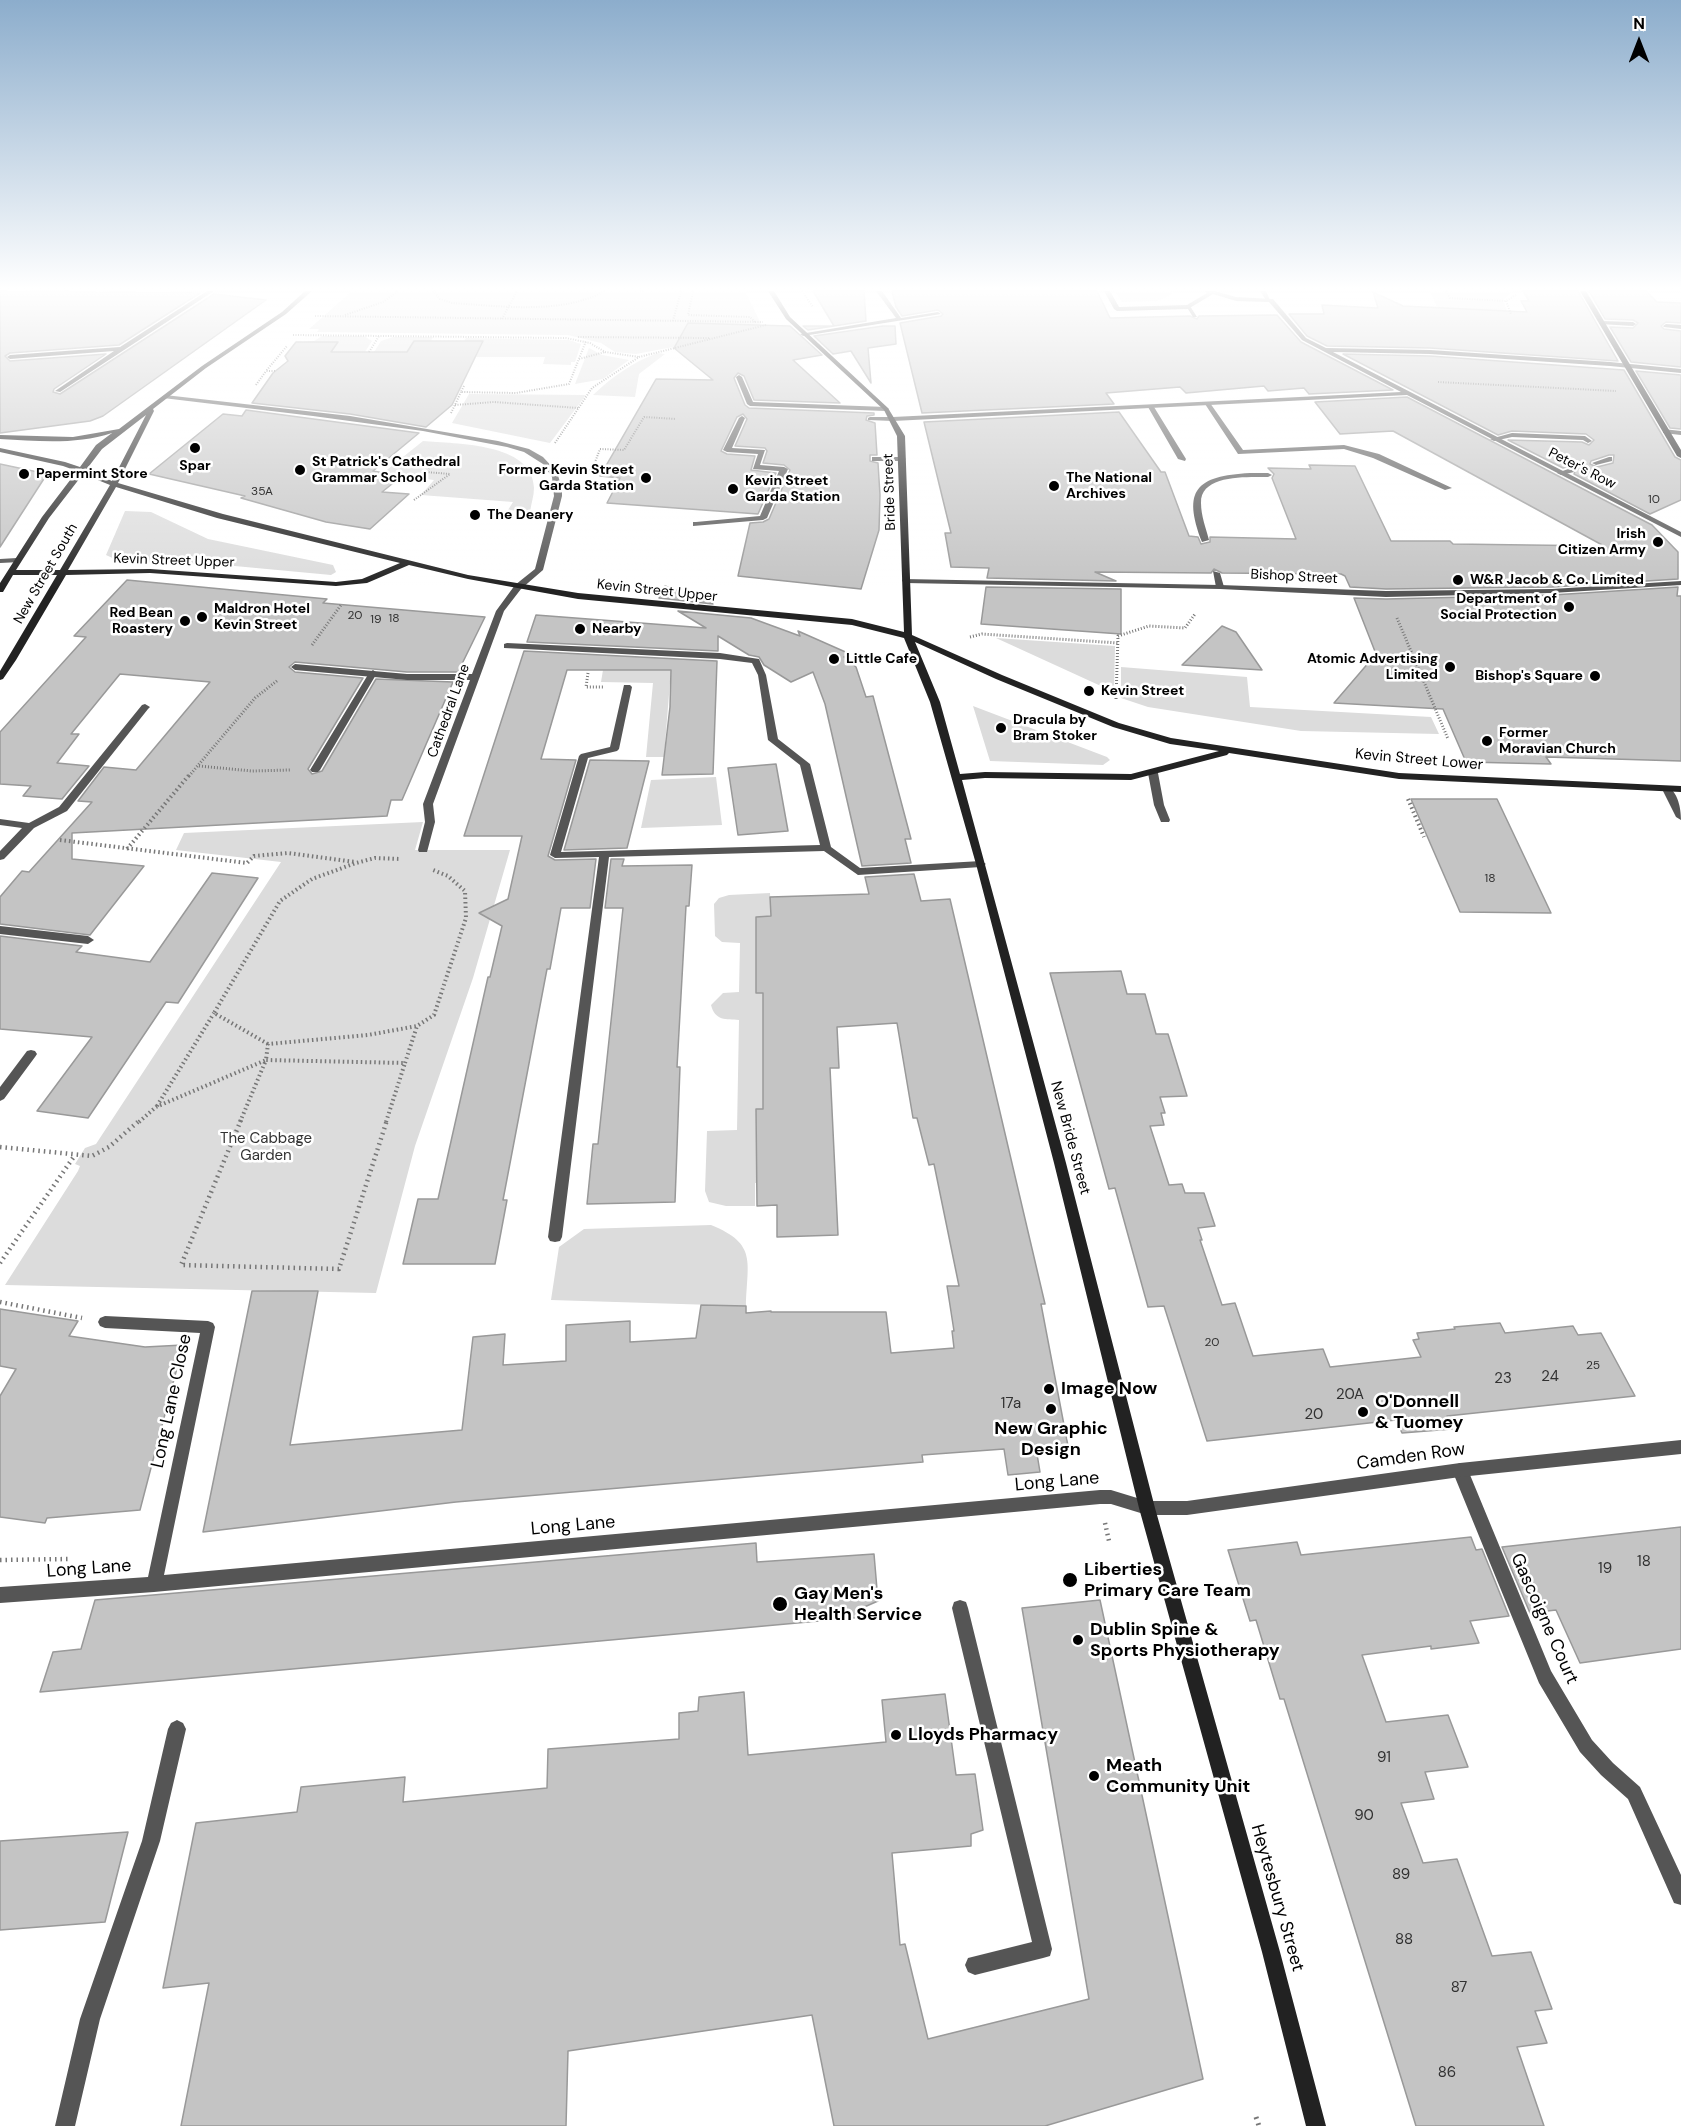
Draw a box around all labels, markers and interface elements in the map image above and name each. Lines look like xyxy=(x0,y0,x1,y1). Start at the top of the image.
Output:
north arrow xyxy=(1609,12,1669,72)
text: N xyxy=(1633,13,1645,34)
marker: Spar xyxy=(188,441,202,455)
street label: Peter's Row xyxy=(1545,445,1619,493)
street label: Bride Street xyxy=(880,453,900,531)
place label: St Patrick's Cathedral Grammar School xyxy=(312,454,460,486)
place label: Spar xyxy=(179,458,211,474)
place label: Former Kevin Street Garda Station xyxy=(498,462,634,494)
marker: St Patrick's Cathedral Grammar School xyxy=(293,463,307,477)
place label: Papermint Store xyxy=(36,466,148,482)
marker: Papermint Store xyxy=(17,467,31,481)
place label: The National Archives xyxy=(1066,470,1152,502)
marker: Former Kevin Street Garda Station xyxy=(639,471,653,485)
place label: Kevin Street Garda Station xyxy=(745,473,840,506)
marker: The National Archives xyxy=(1047,479,1061,493)
marker: Kevin Street Garda Station xyxy=(726,482,740,496)
house number: 35A xyxy=(251,485,273,499)
house number: 10 xyxy=(1648,493,1660,507)
place label: The Deanery xyxy=(487,507,574,523)
marker: The Deanery xyxy=(468,508,482,522)
street label: New Street South xyxy=(10,521,82,627)
place label: Irish Citizen Army xyxy=(1558,526,1646,558)
marker: Irish Citizen Army xyxy=(1651,535,1665,549)
street label: Kevin Street Upper xyxy=(113,550,235,572)
street label: Bishop Street xyxy=(1250,566,1338,588)
place label: W&R Jacob & Co. Limited xyxy=(1470,572,1644,588)
marker: W&R Jacob & Co. Limited xyxy=(1451,573,1465,587)
street label: Kevin Street Upper xyxy=(596,576,718,606)
place label: Department of Social Protection xyxy=(1440,591,1557,624)
marker: Department of Social Protection xyxy=(1562,600,1576,614)
place label: Maldron Hotel Kevin Street xyxy=(214,601,310,634)
place label: Red Bean Roastery xyxy=(109,605,173,638)
house number: 20 xyxy=(348,609,362,623)
marker: Maldron Hotel Kevin Street xyxy=(195,610,209,624)
house number: 18 xyxy=(388,612,400,626)
house number: 19 xyxy=(370,613,382,627)
marker: Red Bean Roastery xyxy=(178,614,192,628)
place label: Nearby xyxy=(592,621,642,637)
marker: Nearby xyxy=(573,622,587,636)
place label: Little Cafe xyxy=(846,651,917,667)
place label: Atomic Advertising Limited xyxy=(1307,651,1438,684)
marker: Little Cafe xyxy=(827,652,841,666)
marker: Atomic Advertising Limited xyxy=(1443,660,1457,674)
street label: Cathedral Lane xyxy=(424,662,474,760)
place label: Bishop's Square xyxy=(1475,668,1583,684)
marker: Bishop's Square xyxy=(1588,669,1602,683)
place label: Kevin Street xyxy=(1101,683,1184,699)
marker: Kevin Street xyxy=(1082,684,1096,698)
place label: Dracula by Bram Stoker xyxy=(1013,712,1097,744)
marker: Dracula by Bram Stoker xyxy=(994,721,1008,735)
place label: Former Moravian Church xyxy=(1499,725,1616,758)
marker: Former Moravian Church xyxy=(1480,734,1494,748)
street label: Kevin Street Lower xyxy=(1354,745,1484,775)
house number: 18 xyxy=(1484,872,1496,886)
street label: New Bride Street xyxy=(1046,1079,1094,1197)
park label: The Cabbage Garden xyxy=(220,1130,312,1165)
street label: Long Lane Close xyxy=(147,1332,197,1470)
house number: 20 xyxy=(1205,1336,1219,1350)
house number: 25 xyxy=(1586,1359,1600,1373)
house number: 24 xyxy=(1541,1368,1559,1386)
house number: 23 xyxy=(1494,1370,1512,1388)
place label: Image Now xyxy=(1061,1378,1157,1400)
marker: Image Now xyxy=(1042,1382,1056,1396)
house number: 20A xyxy=(1336,1386,1364,1404)
place label: O'Donnell & Tuomey xyxy=(1375,1391,1463,1434)
house number: 17a xyxy=(1001,1395,1021,1413)
marker: New Graphic Design xyxy=(1044,1402,1058,1416)
marker: O'Donnell & Tuomey xyxy=(1356,1405,1370,1419)
house number: 20 xyxy=(1305,1406,1323,1424)
place label: New Graphic Design xyxy=(994,1418,1108,1460)
street label: Camden Row xyxy=(1355,1439,1467,1475)
street label: Long Lane xyxy=(1014,1468,1100,1496)
street label: Long Lane xyxy=(530,1512,616,1540)
street label: Gascoigne Court xyxy=(1506,1550,1582,1688)
house number: 18 xyxy=(1637,1553,1651,1571)
street label: Long Lane xyxy=(46,1555,132,1583)
place label: Liberties Primary Care Team xyxy=(1084,1559,1251,1602)
house number: 19 xyxy=(1598,1560,1612,1578)
marker: Liberties Primary Care Team xyxy=(1061,1571,1079,1589)
place label: Gay Men's Health Service xyxy=(794,1583,922,1626)
marker: Gay Men's Health Service xyxy=(771,1595,789,1613)
place label: Dublin Spine & Sports Physiotherapy xyxy=(1090,1619,1280,1662)
marker: Dublin Spine & Sports Physiotherapy xyxy=(1071,1633,1085,1647)
place label: Lloyds Pharmacy xyxy=(908,1724,1058,1746)
marker: Lloyds Pharmacy xyxy=(889,1728,903,1742)
house number: 91 xyxy=(1377,1749,1391,1767)
place label: Meath Community Unit xyxy=(1106,1755,1250,1798)
marker: Meath Community Unit xyxy=(1087,1769,1101,1783)
house number: 90 xyxy=(1354,1807,1374,1825)
street label: Heytesbury Street xyxy=(1246,1822,1308,1974)
house number: 89 xyxy=(1392,1866,1410,1884)
house number: 88 xyxy=(1395,1931,1413,1949)
house number: 87 xyxy=(1451,1979,1467,1997)
house number: 86 xyxy=(1438,2064,1456,2082)

